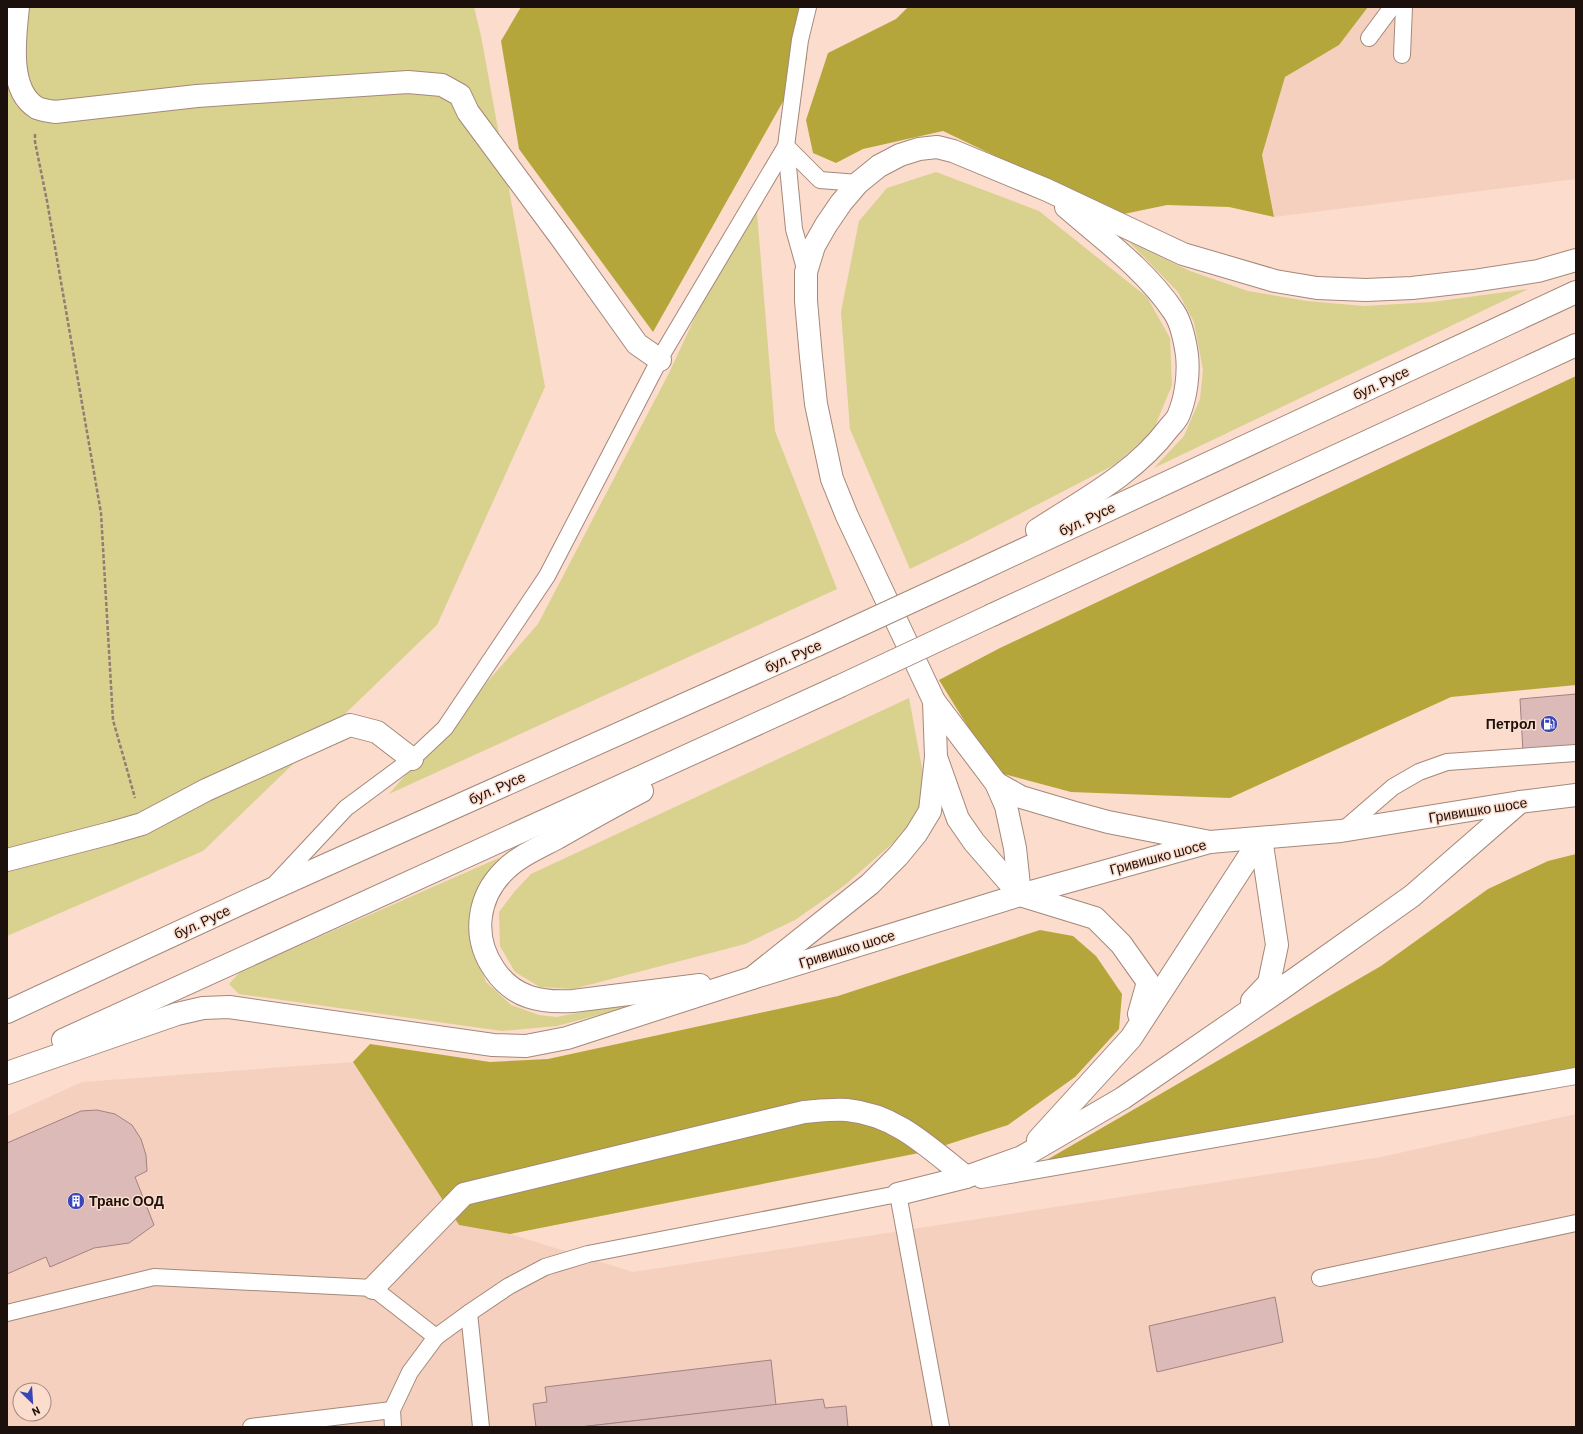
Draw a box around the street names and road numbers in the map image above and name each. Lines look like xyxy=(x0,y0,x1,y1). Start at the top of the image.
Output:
street label: бул. Русе xyxy=(1350,362,1412,403)
street label: бул. Русе xyxy=(1056,498,1118,539)
street label: бул. Русе xyxy=(762,635,824,676)
street label: бул. Русе xyxy=(466,767,528,808)
street label: Гривишко шосе xyxy=(1427,793,1529,826)
street label: Гривишко шосе xyxy=(1108,835,1208,878)
street label: бул. Русе xyxy=(171,901,233,942)
street label: Гривишко шосе xyxy=(797,926,897,971)

